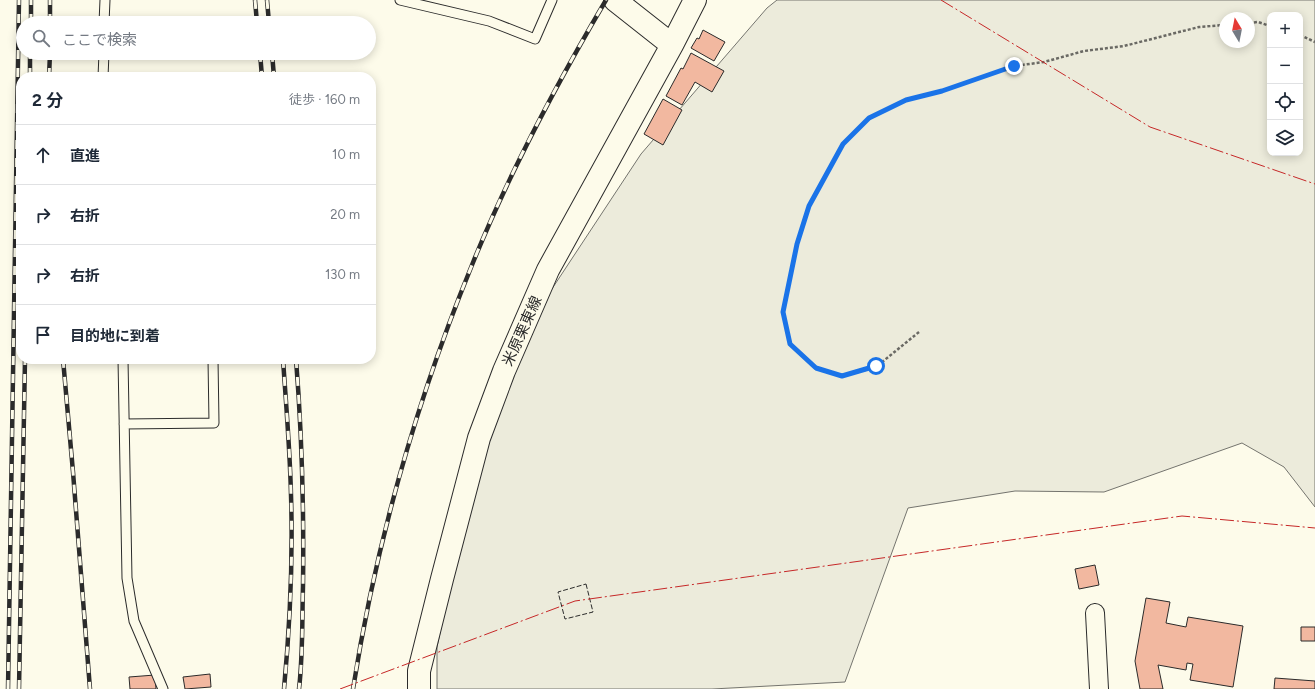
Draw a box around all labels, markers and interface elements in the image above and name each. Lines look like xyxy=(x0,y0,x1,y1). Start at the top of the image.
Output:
north arrow xyxy=(1219,12,1255,48)
map controls xyxy=(1267,12,1303,156)
button: + xyxy=(1267,12,1303,48)
search box xyxy=(16,16,376,60)
icon: search xyxy=(30,27,52,49)
text: ここで検索 xyxy=(62,31,137,49)
button: − xyxy=(1267,48,1303,84)
route end xyxy=(1005,57,1023,75)
button: locate xyxy=(1267,84,1303,120)
text: 2 分 xyxy=(32,90,63,110)
text: 徒歩 · 160 m xyxy=(289,92,360,107)
button: layers xyxy=(1267,120,1303,156)
icon: ahead xyxy=(32,144,54,166)
text: 直進 xyxy=(70,147,100,165)
text: 10 m xyxy=(332,147,360,162)
icon: right xyxy=(32,204,54,226)
text: 右折 xyxy=(70,207,100,225)
text: 20 m xyxy=(330,207,360,222)
icon: right xyxy=(32,264,54,286)
text: 右折 xyxy=(70,267,100,285)
text: 130 m xyxy=(325,267,360,282)
street label: 米原栗東線 xyxy=(499,293,545,369)
icon: arrive xyxy=(32,324,54,346)
text: 目的地に到着 xyxy=(70,327,160,345)
route start xyxy=(867,357,885,375)

